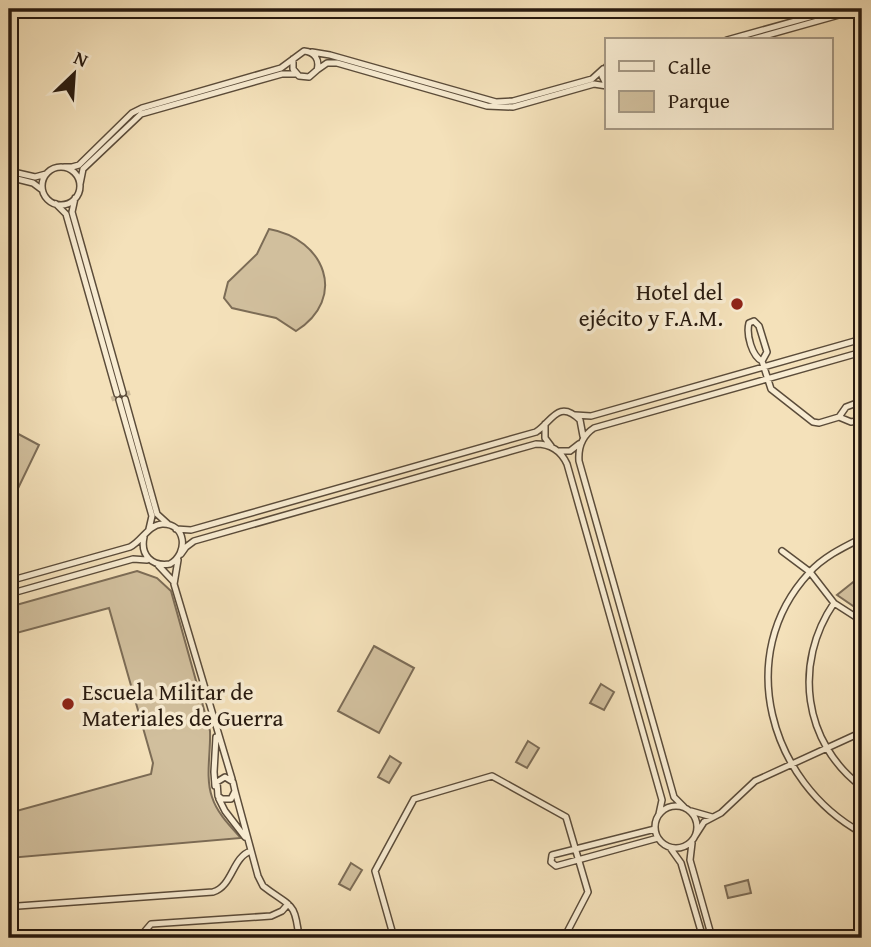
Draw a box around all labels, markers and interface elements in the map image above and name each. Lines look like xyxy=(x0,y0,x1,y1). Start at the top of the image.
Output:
north arrow xyxy=(38,38,108,108)
legend xyxy=(605,38,832,130)
text: N xyxy=(70,43,93,74)
text: Calle xyxy=(668,51,711,82)
text: Parque xyxy=(668,85,730,116)
place label: Hotel del ejécito y F.A.M. xyxy=(579,275,723,334)
marker: Hotel del ejécito y F.A.M. xyxy=(729,296,745,312)
place label: Escuela Militar de Materiales de Guerra xyxy=(82,675,284,734)
marker: Escuela Militar de Materiales de Guerra xyxy=(60,696,76,712)

